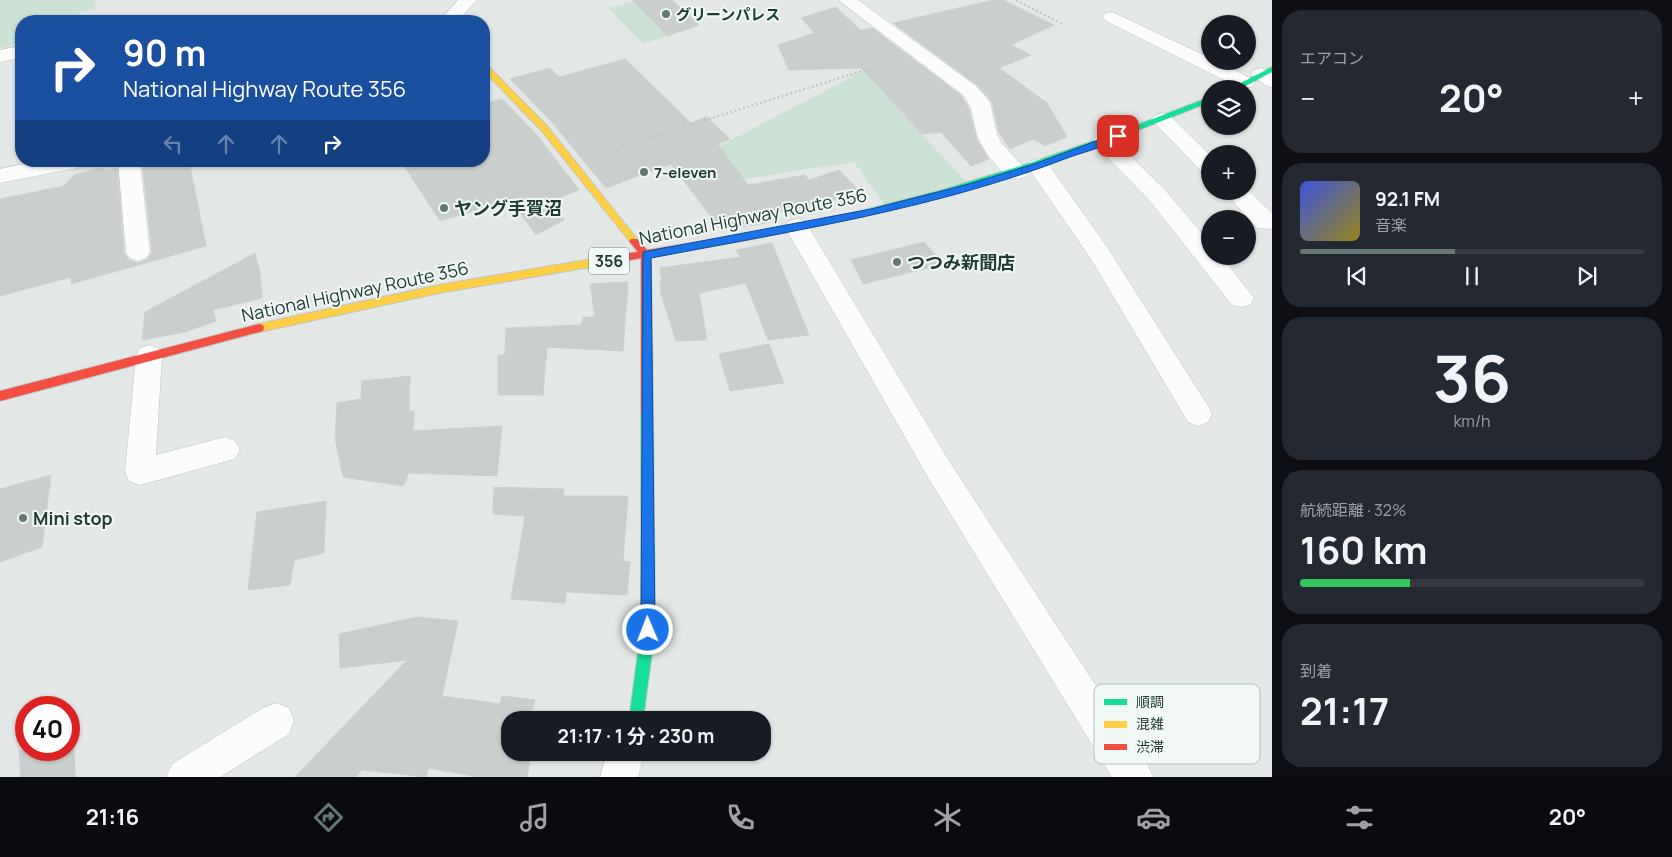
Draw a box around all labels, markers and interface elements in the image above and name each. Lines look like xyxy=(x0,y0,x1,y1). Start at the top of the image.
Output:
place label: グリーンパレス xyxy=(676,4,780,25)
marker: グリーンパレス xyxy=(660,8,672,20)
map controls xyxy=(1201,15,1256,265)
button: search xyxy=(1201,15,1256,70)
text: 90 m xyxy=(123,29,206,77)
icon: right xyxy=(40,35,105,100)
text: エアコン xyxy=(1300,47,1364,69)
text: 20° xyxy=(1439,71,1504,123)
text: National Highway Route 356 xyxy=(123,74,406,104)
text: − xyxy=(1300,79,1315,117)
text: + xyxy=(1628,79,1644,117)
button: layers xyxy=(1201,80,1256,135)
pin xyxy=(1097,115,1139,157)
icon: arrive xyxy=(1104,122,1132,150)
icon: left xyxy=(159,130,187,158)
icon: ahead xyxy=(212,130,240,158)
icon: ahead xyxy=(265,130,293,158)
icon: right xyxy=(318,130,346,158)
button: + xyxy=(1201,145,1256,200)
place label: 7-eleven xyxy=(654,162,716,183)
marker: 7-eleven xyxy=(638,166,650,178)
street label: National Highway Route 356 xyxy=(637,182,869,250)
text: 92.1 FM xyxy=(1375,186,1440,212)
place label: ヤング手賀沼 xyxy=(454,196,562,220)
marker: ヤング手賀沼 xyxy=(438,202,450,214)
button: − xyxy=(1201,210,1256,265)
text: 音楽 xyxy=(1375,214,1407,236)
road number: 356 xyxy=(589,248,629,274)
place label: つつみ新聞店 xyxy=(907,250,1015,274)
street label: National Highway Route 356 xyxy=(239,255,471,327)
marker: つつみ新聞店 xyxy=(891,256,903,268)
icon: previous xyxy=(1343,262,1371,290)
icon: pause xyxy=(1458,262,1486,290)
icon: next xyxy=(1573,262,1601,290)
text: 36 xyxy=(1433,333,1511,422)
text: km/h xyxy=(1453,410,1491,432)
text: 航続距離 · 32% xyxy=(1300,499,1406,521)
place label: Mini stop xyxy=(33,506,113,530)
marker: Mini stop xyxy=(17,512,29,524)
text: 160 km xyxy=(1300,523,1427,575)
position arrow xyxy=(621,603,673,655)
text: 到着 xyxy=(1300,660,1332,682)
legend xyxy=(1094,684,1260,764)
text: 21:17 xyxy=(1300,684,1389,736)
text: 順調 xyxy=(1136,692,1164,711)
speed limit sign: 40 xyxy=(15,696,80,761)
text: 混雑 xyxy=(1136,714,1164,733)
text: 21:17 · 1 分 · 230 m xyxy=(558,723,714,749)
text: 渋滞 xyxy=(1136,737,1164,756)
icon: directions xyxy=(311,800,346,835)
icon: music xyxy=(517,800,552,835)
icon: phone xyxy=(723,800,758,835)
icon: climate xyxy=(930,800,965,835)
icon: car xyxy=(1136,800,1171,835)
icon: filters xyxy=(1342,800,1377,835)
text: 21:16 xyxy=(86,802,139,832)
text: 20° xyxy=(1549,802,1586,832)

